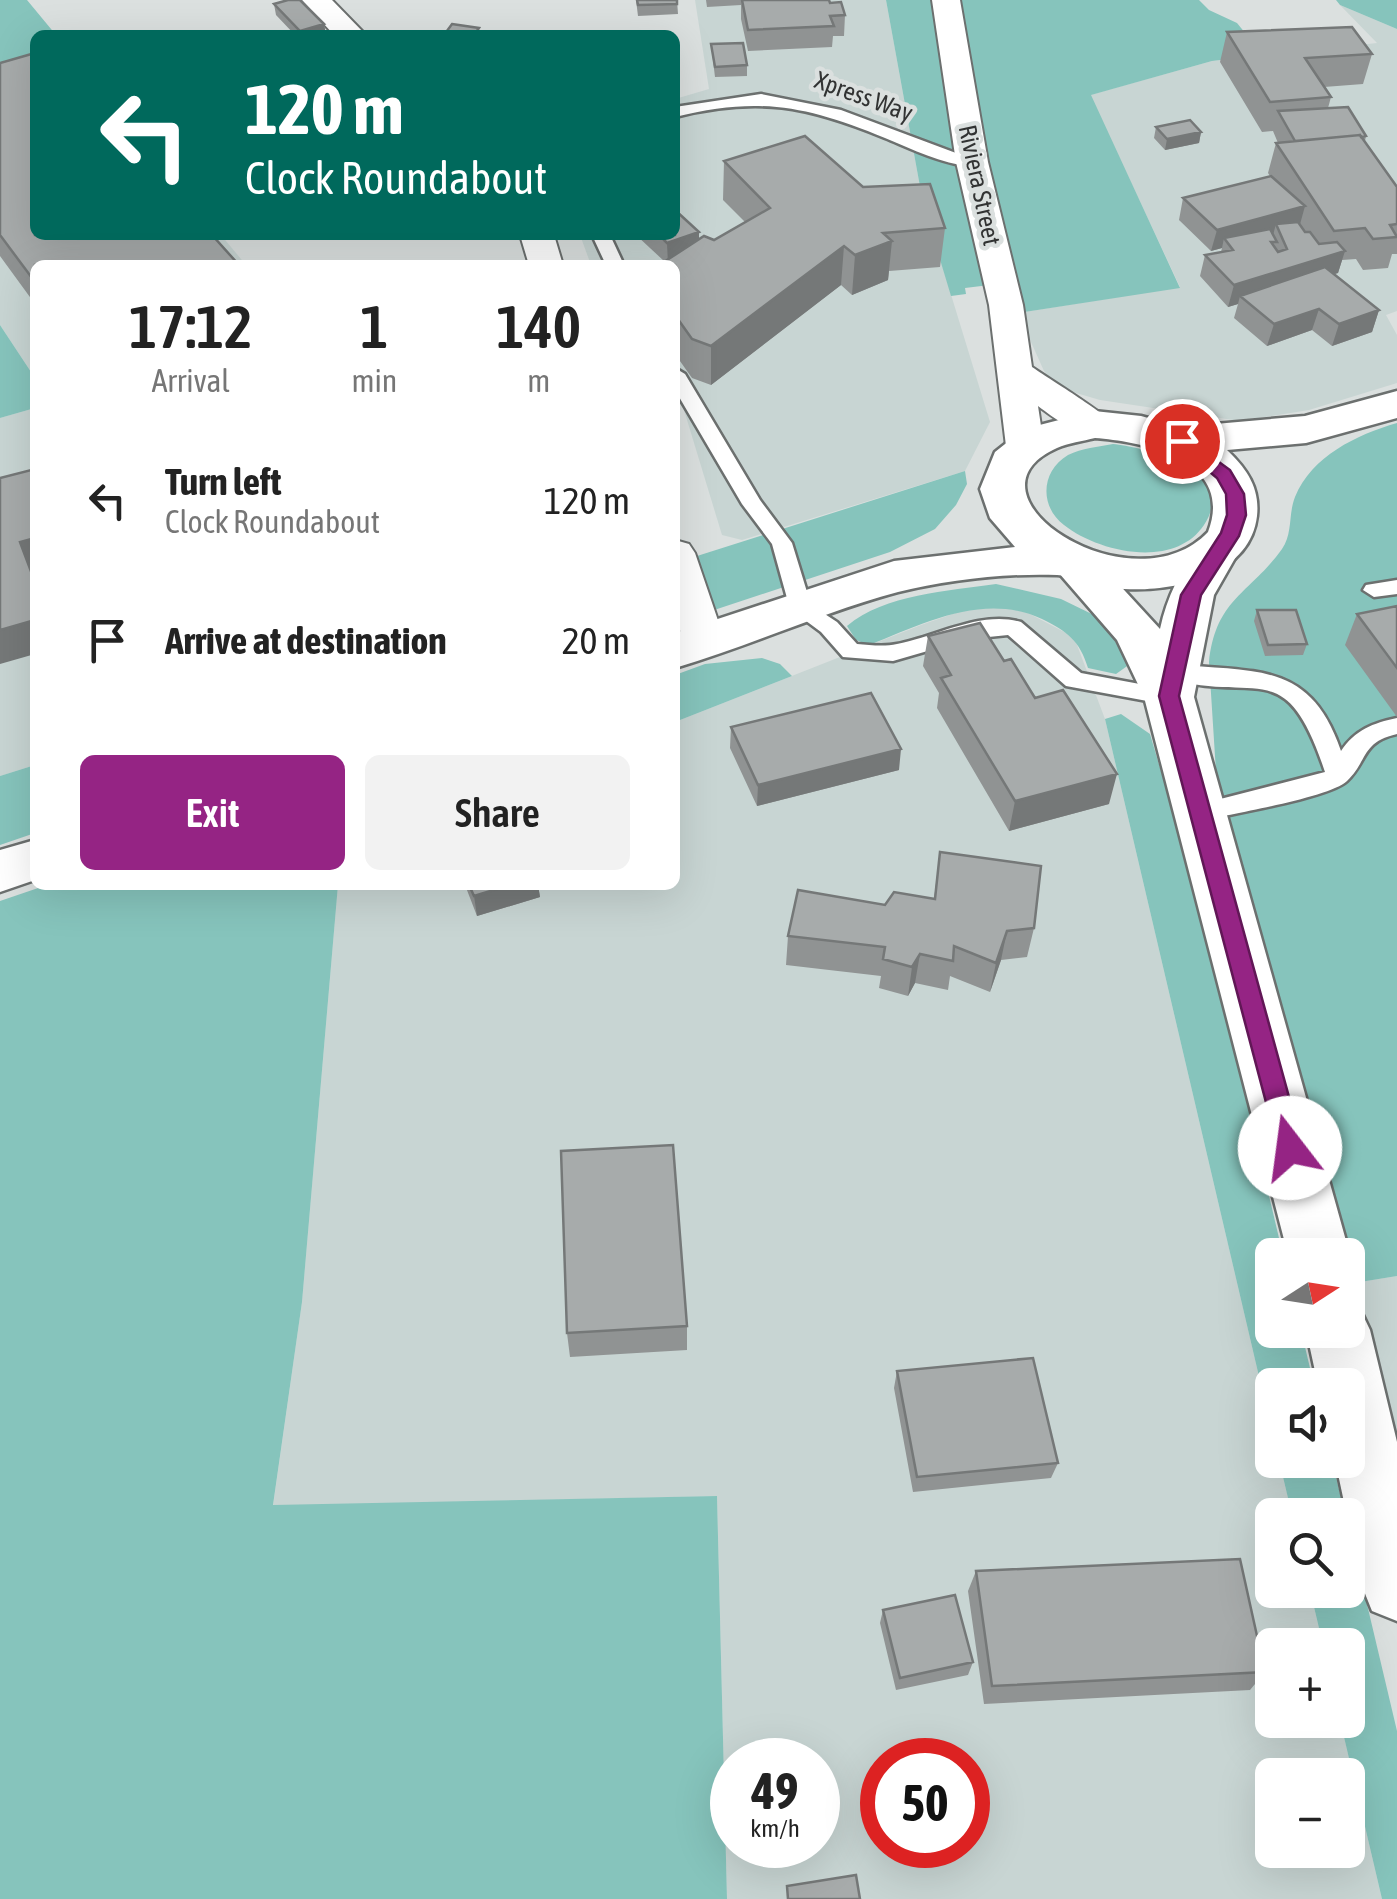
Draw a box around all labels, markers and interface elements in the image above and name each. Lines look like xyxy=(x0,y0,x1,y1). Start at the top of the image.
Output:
street label: Xpress Way xyxy=(811,65,917,127)
text: 120 m xyxy=(245,69,404,149)
icon: left xyxy=(80,70,210,200)
street label: Riviera Street xyxy=(954,122,1006,248)
text: Clock Roundabout xyxy=(245,152,547,204)
text: 17:12 xyxy=(129,292,252,361)
text: 1 xyxy=(360,292,389,361)
text: 140 xyxy=(496,292,581,361)
text: Arrival xyxy=(152,362,230,399)
text: min xyxy=(351,362,397,399)
text: m xyxy=(527,362,550,399)
pin xyxy=(1140,399,1225,484)
icon: arrive xyxy=(1155,414,1210,469)
text: Turn left xyxy=(165,460,281,503)
icon: left xyxy=(80,473,135,528)
text: 120 m xyxy=(544,479,630,522)
text: Clock Roundabout xyxy=(165,503,380,540)
icon: arrive xyxy=(80,613,135,668)
text: Arrive at destination xyxy=(165,619,447,662)
text: 20 m xyxy=(562,619,630,662)
button: Exit xyxy=(80,755,345,870)
button: Share xyxy=(365,755,630,870)
position arrow xyxy=(1238,1096,1342,1200)
north arrow xyxy=(1255,1238,1365,1348)
map controls xyxy=(1255,1238,1365,1868)
button: sound xyxy=(1255,1368,1365,1478)
button: search xyxy=(1255,1498,1365,1608)
button: + xyxy=(1255,1628,1365,1738)
speed limit sign: 50 xyxy=(860,1738,990,1868)
button: − xyxy=(1255,1758,1365,1868)
text: 49 xyxy=(751,1762,798,1820)
text: km/h xyxy=(750,1814,800,1842)

